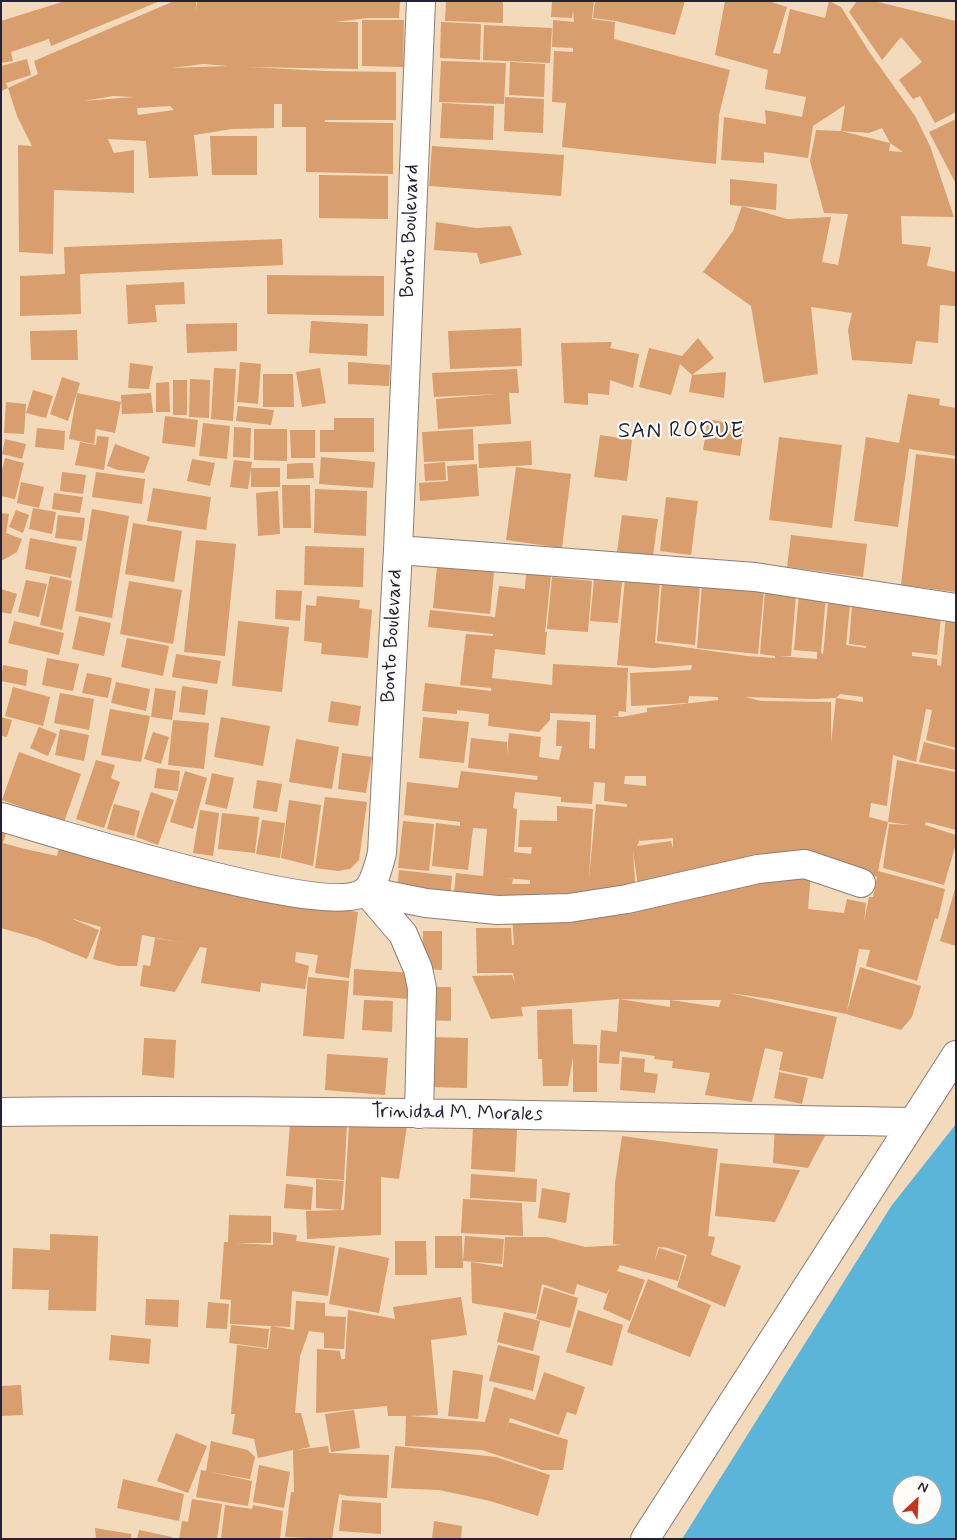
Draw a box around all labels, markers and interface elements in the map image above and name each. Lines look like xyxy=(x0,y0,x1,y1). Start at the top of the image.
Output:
street label: Bonto Boulevard xyxy=(397,164,425,298)
district label: SAN ROQUE xyxy=(616,419,746,445)
street label: Bonto Boulevard xyxy=(378,569,408,703)
street label: Trinidad M. Morales xyxy=(371,1101,543,1127)
north arrow xyxy=(892,1475,942,1525)
text: N xyxy=(915,1477,931,1497)

